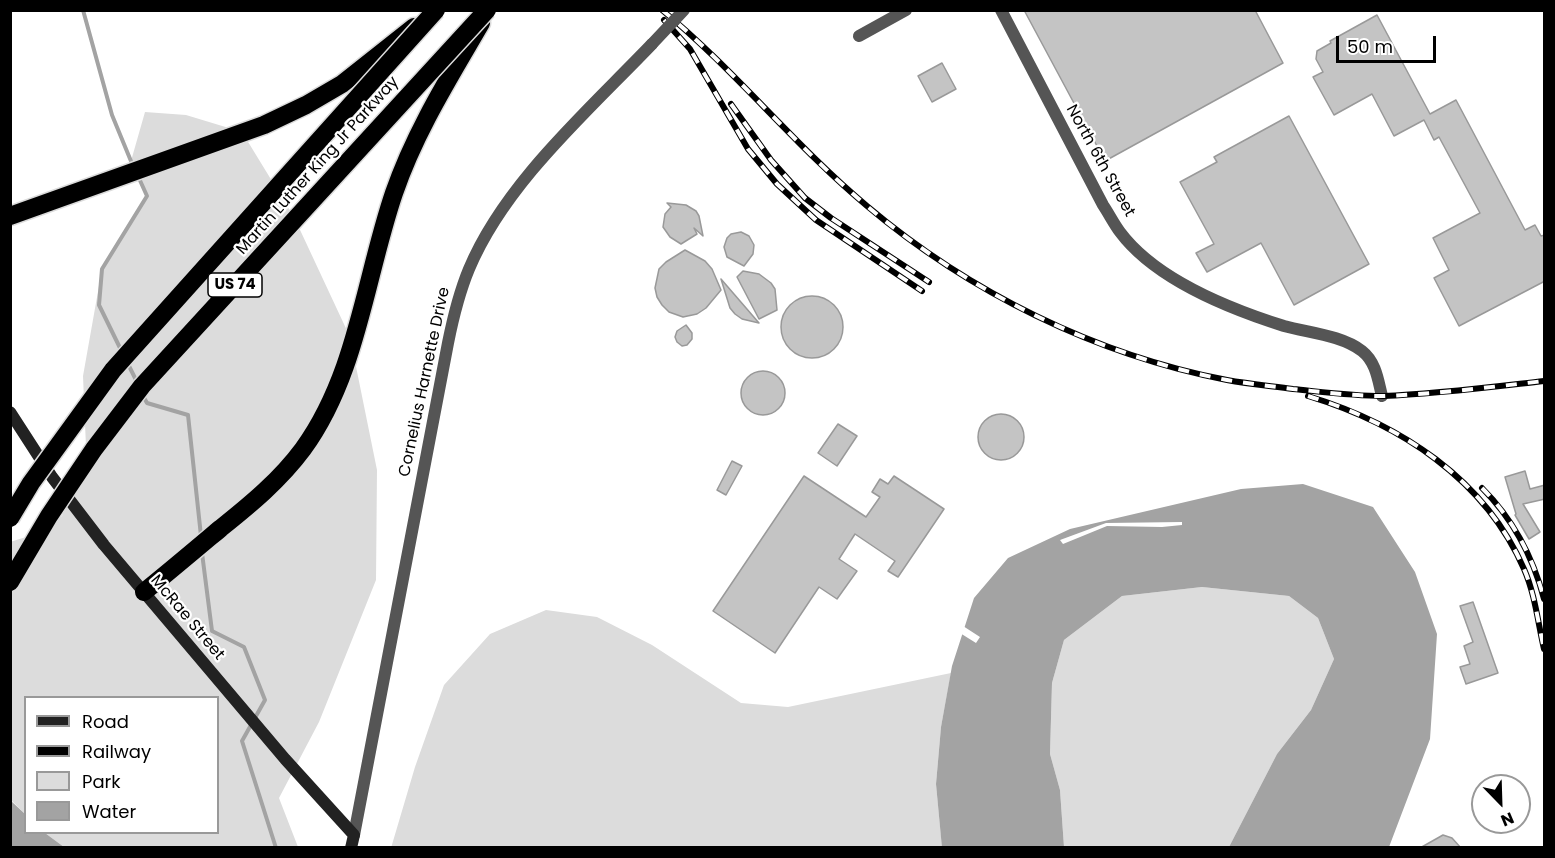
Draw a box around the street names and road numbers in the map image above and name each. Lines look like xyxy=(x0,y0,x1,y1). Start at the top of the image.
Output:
street label: Martin Luther King Jr Parkway xyxy=(233,73,403,259)
street label: North 6th Street xyxy=(1061,102,1139,220)
road number: US 74 xyxy=(208,273,262,297)
street label: Cornelius Harnette Drive xyxy=(396,285,454,479)
street label: McRae Street xyxy=(146,572,228,664)

